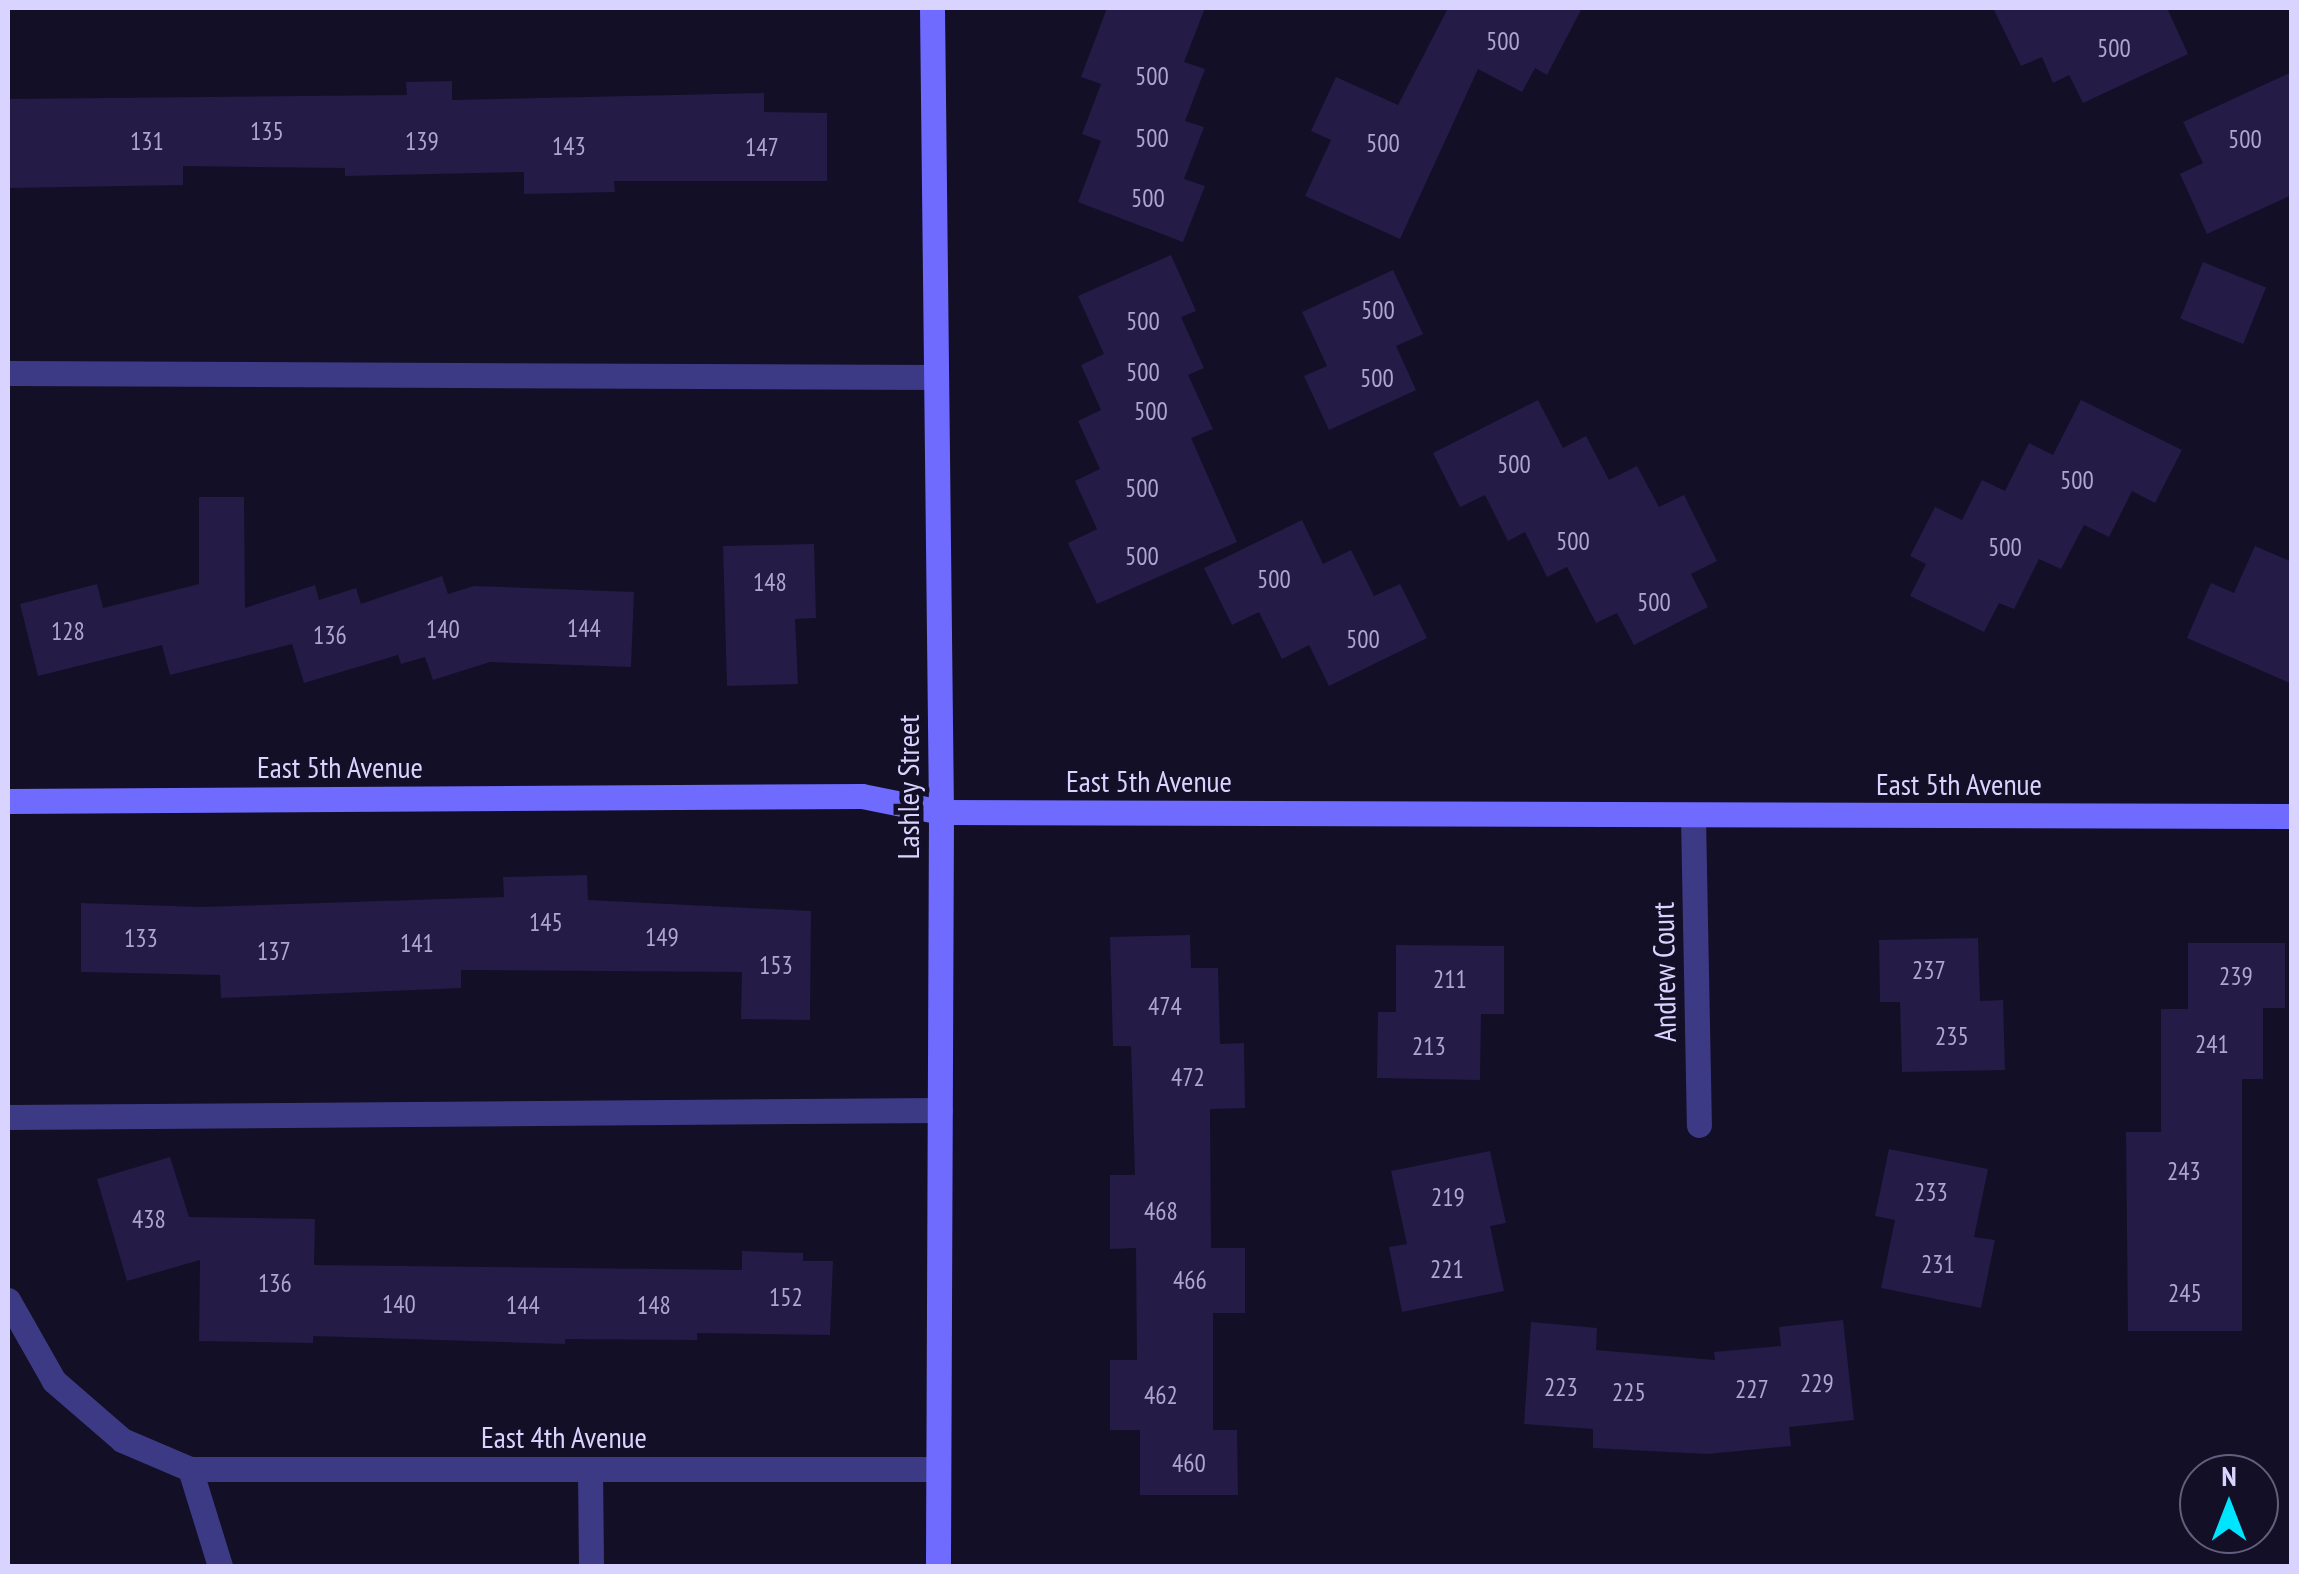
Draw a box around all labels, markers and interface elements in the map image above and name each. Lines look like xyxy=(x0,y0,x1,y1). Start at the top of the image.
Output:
house number: 500 xyxy=(1486,26,1520,56)
house number: 500 xyxy=(2097,33,2131,63)
house number: 500 xyxy=(1135,61,1169,91)
house number: 135 xyxy=(250,116,284,146)
house number: 500 xyxy=(1135,123,1169,153)
house number: 500 xyxy=(2228,124,2262,154)
house number: 131 xyxy=(130,126,164,156)
house number: 139 xyxy=(405,126,439,156)
house number: 500 xyxy=(1366,128,1400,158)
house number: 143 xyxy=(552,131,586,161)
house number: 147 xyxy=(745,132,779,162)
house number: 500 xyxy=(1131,183,1165,213)
house number: 500 xyxy=(1361,295,1395,325)
house number: 500 xyxy=(1126,306,1160,336)
house number: 500 xyxy=(1126,357,1160,387)
house number: 500 xyxy=(1360,363,1394,393)
house number: 500 xyxy=(1134,396,1168,426)
house number: 500 xyxy=(1497,449,1531,479)
house number: 500 xyxy=(2060,465,2094,495)
house number: 500 xyxy=(1125,473,1159,503)
house number: 500 xyxy=(1556,526,1590,556)
house number: 500 xyxy=(1988,532,2022,562)
house number: 500 xyxy=(1125,541,1159,571)
house number: 500 xyxy=(1257,564,1291,594)
house number: 148 xyxy=(753,567,787,597)
house number: 500 xyxy=(1637,587,1671,617)
house number: 144 xyxy=(567,613,601,643)
house number: 140 xyxy=(426,614,460,644)
house number: 128 xyxy=(51,616,85,646)
house number: 136 xyxy=(313,620,347,650)
house number: 500 xyxy=(1346,624,1380,654)
street label: Lashley Street xyxy=(890,714,926,860)
street label: East 5th Avenue xyxy=(257,749,423,785)
street label: East 5th Avenue xyxy=(1066,763,1232,799)
street label: East 5th Avenue xyxy=(1876,766,2042,802)
street label: Andrew Court xyxy=(1645,901,1683,1043)
house number: 145 xyxy=(529,907,563,937)
house number: 149 xyxy=(645,922,679,952)
house number: 133 xyxy=(124,923,158,953)
house number: 141 xyxy=(400,928,434,958)
house number: 137 xyxy=(257,936,291,966)
house number: 153 xyxy=(759,950,793,980)
house number: 237 xyxy=(1912,955,1946,985)
house number: 239 xyxy=(2219,961,2253,991)
house number: 211 xyxy=(1433,964,1467,994)
house number: 474 xyxy=(1148,991,1182,1021)
house number: 235 xyxy=(1935,1021,1969,1051)
house number: 241 xyxy=(2195,1029,2229,1059)
house number: 213 xyxy=(1412,1031,1446,1061)
house number: 472 xyxy=(1171,1062,1205,1092)
house number: 243 xyxy=(2167,1156,2201,1186)
house number: 233 xyxy=(1914,1177,1948,1207)
house number: 219 xyxy=(1431,1182,1465,1212)
house number: 468 xyxy=(1144,1196,1178,1226)
house number: 438 xyxy=(132,1204,166,1234)
house number: 231 xyxy=(1921,1249,1955,1279)
house number: 221 xyxy=(1430,1254,1464,1284)
house number: 466 xyxy=(1173,1265,1207,1295)
house number: 136 xyxy=(258,1268,292,1298)
house number: 245 xyxy=(2168,1278,2202,1308)
house number: 152 xyxy=(769,1282,803,1312)
house number: 140 xyxy=(382,1289,416,1319)
house number: 144 xyxy=(506,1290,540,1320)
house number: 148 xyxy=(637,1290,671,1320)
house number: 229 xyxy=(1800,1368,1834,1398)
house number: 223 xyxy=(1544,1372,1578,1402)
house number: 227 xyxy=(1735,1374,1769,1404)
house number: 225 xyxy=(1612,1377,1646,1407)
house number: 462 xyxy=(1144,1380,1178,1410)
street label: East 4th Avenue xyxy=(481,1419,647,1455)
house number: 460 xyxy=(1172,1448,1206,1478)
north arrow xyxy=(2179,1454,2279,1554)
text: N xyxy=(2221,1457,2237,1494)

